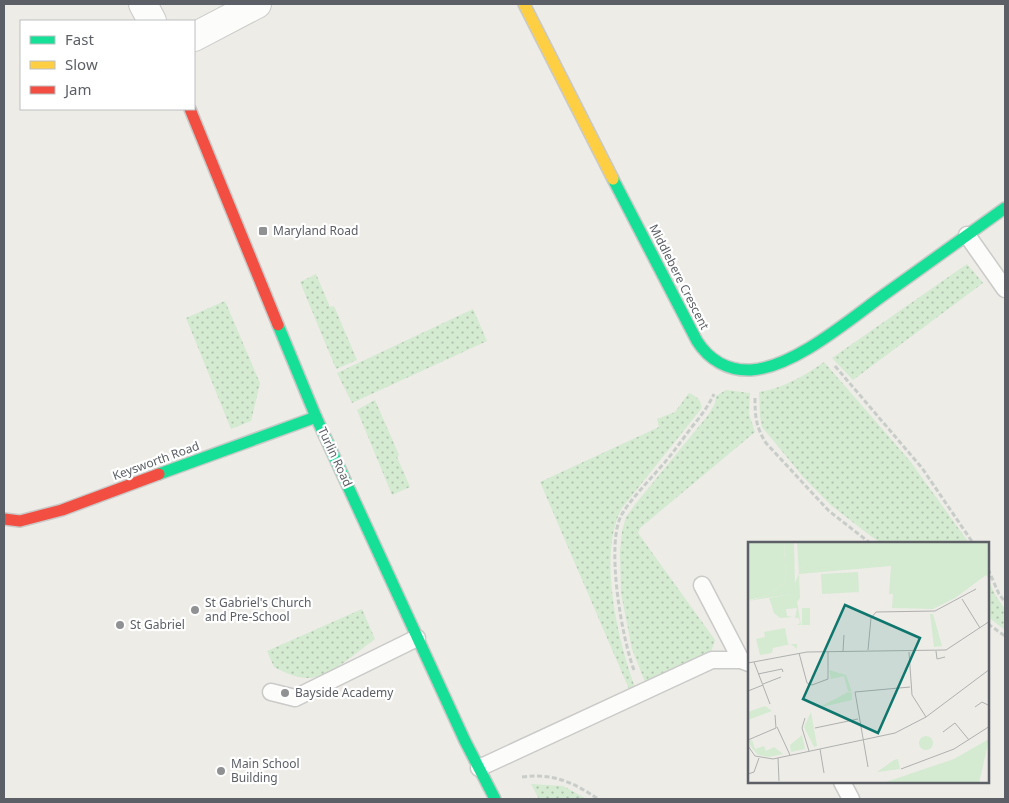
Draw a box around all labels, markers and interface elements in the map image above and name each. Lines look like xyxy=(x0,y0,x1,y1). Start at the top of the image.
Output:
legend xyxy=(20,20,195,110)
text: Fast xyxy=(65,29,94,49)
text: Slow xyxy=(65,54,98,74)
text: Jam xyxy=(63,79,92,99)
street label: Middlebere Crescent xyxy=(645,221,714,333)
place label: Maryland Road xyxy=(273,222,358,239)
marker: Maryland Road xyxy=(257,225,269,237)
street label: Turlin Road xyxy=(314,424,357,489)
street label: Keysworth Road xyxy=(110,437,202,484)
inset map xyxy=(748,542,989,783)
place label: St Gabriel's Church and Pre-School xyxy=(205,594,311,625)
marker: St Gabriel's Church and Pre-School xyxy=(189,604,201,616)
place label: St Gabriel xyxy=(130,616,185,633)
marker: St Gabriel xyxy=(114,619,126,631)
place label: Bayside Academy xyxy=(295,684,394,701)
marker: Bayside Academy xyxy=(279,687,291,699)
place label: Main School Building xyxy=(231,755,300,786)
marker: Main School Building xyxy=(215,765,227,777)

